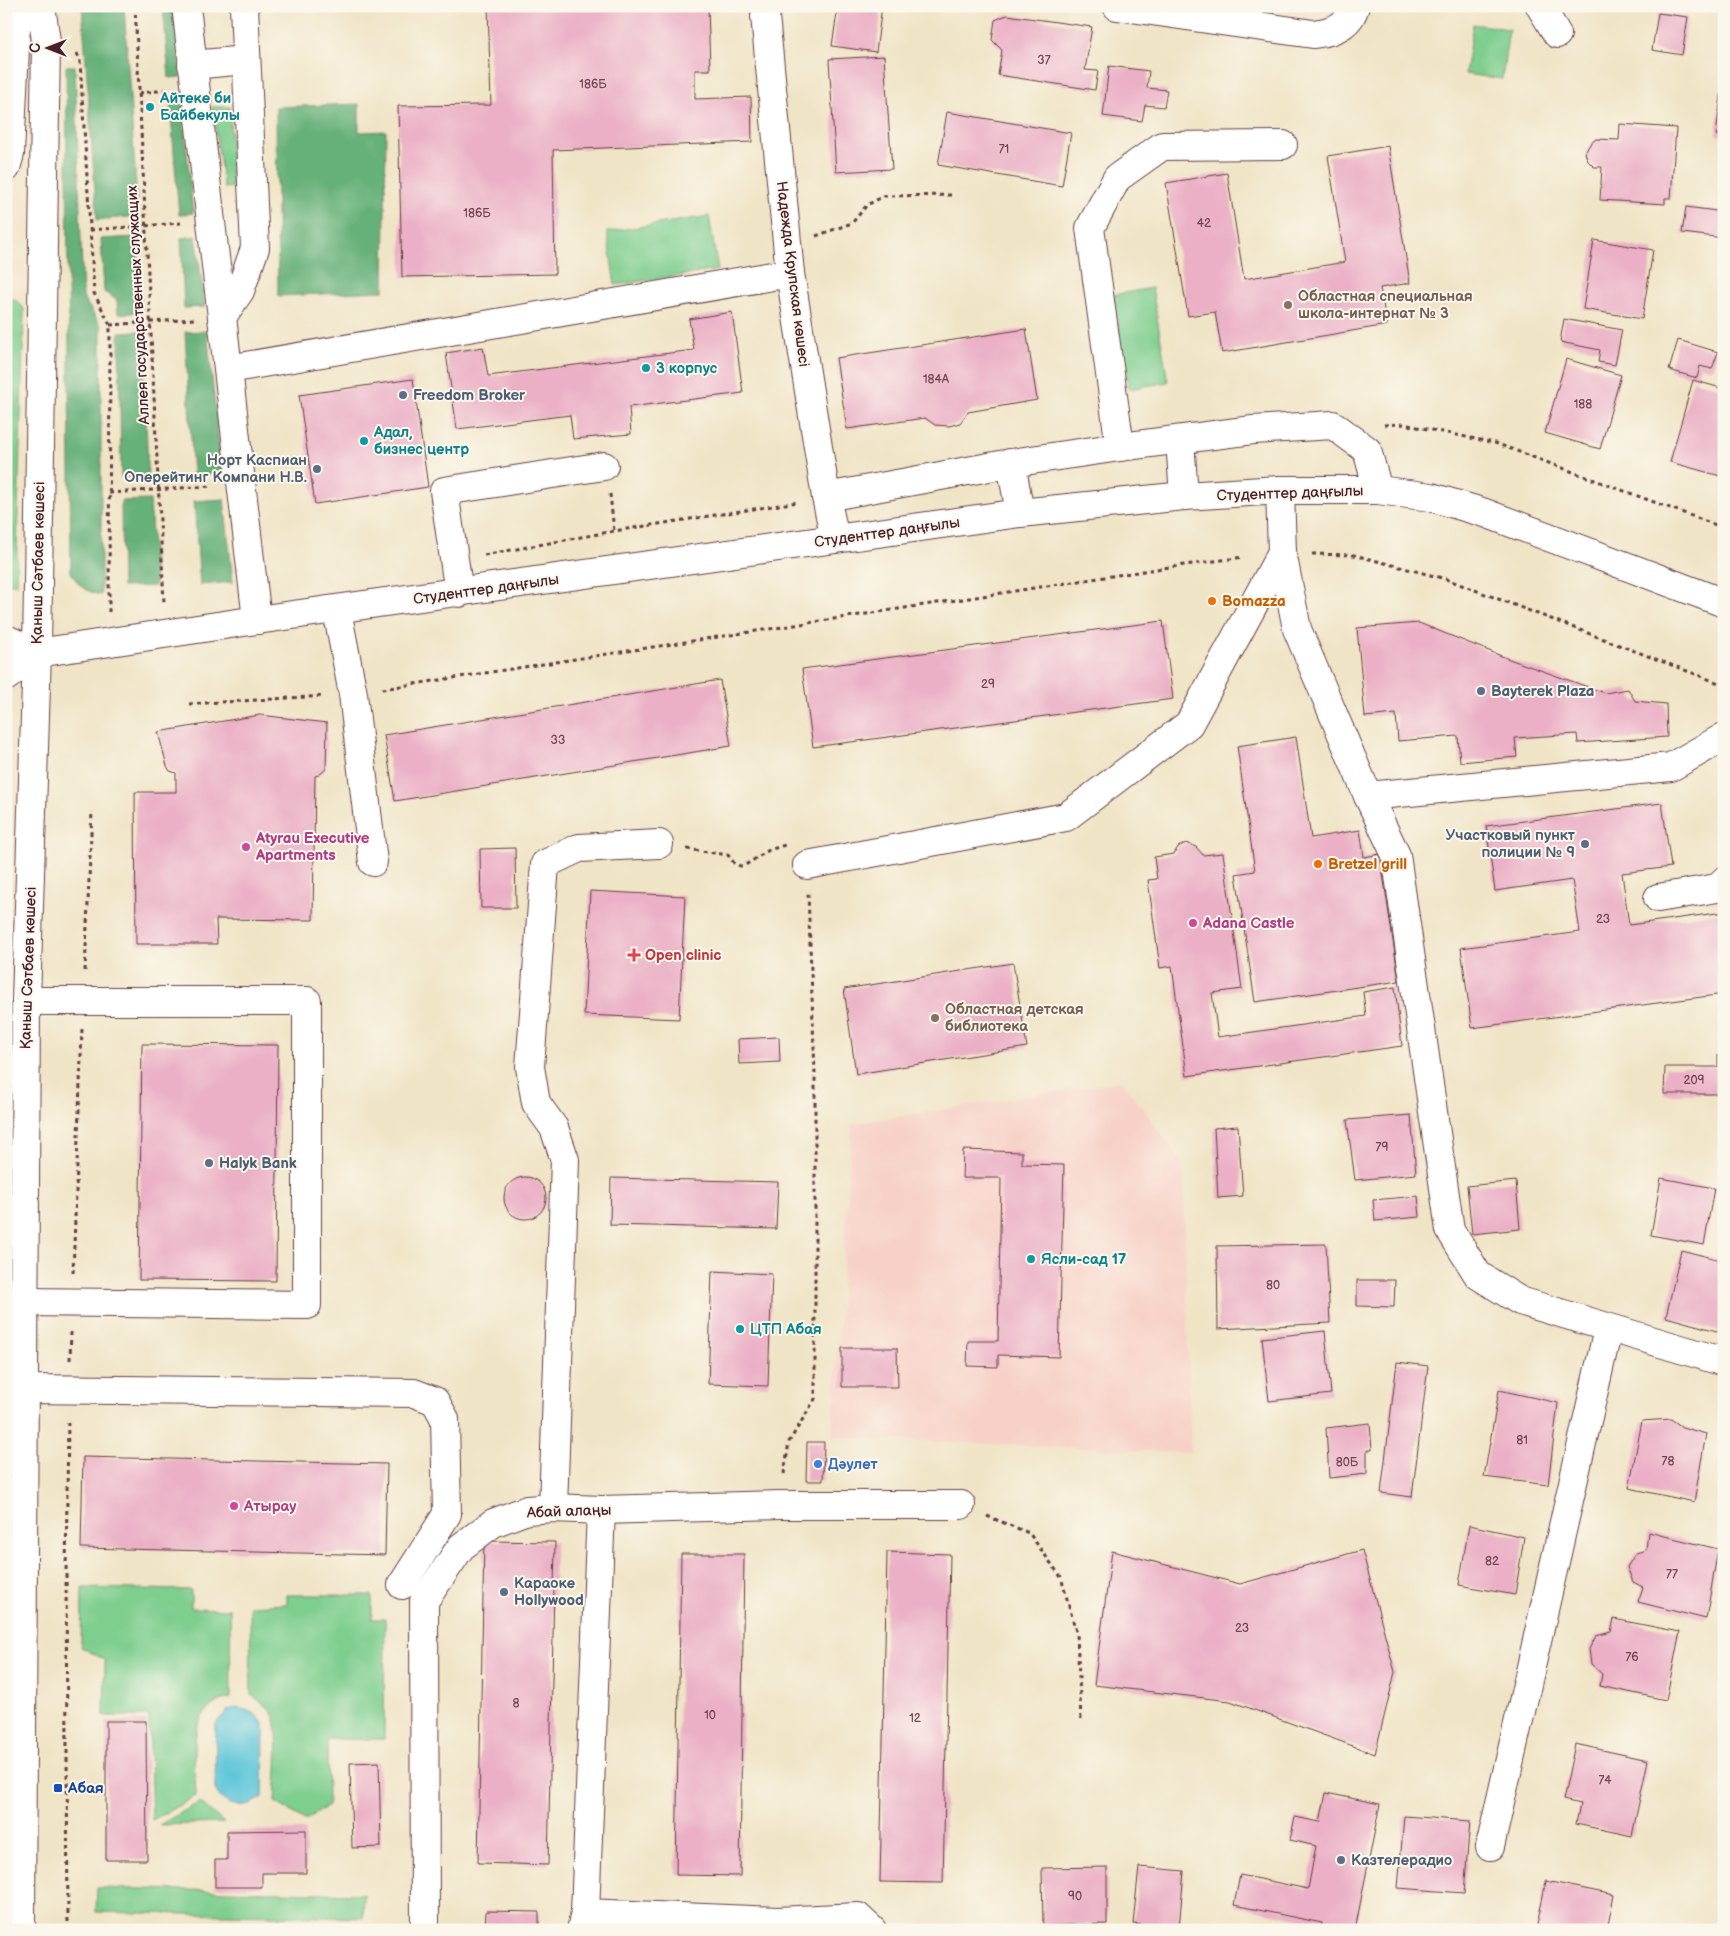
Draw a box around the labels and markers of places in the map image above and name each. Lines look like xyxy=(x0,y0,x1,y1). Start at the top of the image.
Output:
place label: Айтеке би Байбекулы xyxy=(159,89,240,125)
marker: Айтеке би Байбекулы xyxy=(144,101,156,113)
place label: Областная специальная школа-интернат № 3 xyxy=(1298,287,1473,323)
marker: Областная специальная школа-интернат № 3 xyxy=(1282,299,1294,311)
place label: 3 корпус xyxy=(656,359,718,378)
marker: 3 корпус xyxy=(640,362,652,374)
place label: Freedom Broker xyxy=(413,386,526,405)
marker: Freedom Broker xyxy=(397,389,409,401)
place label: Адал, бизнес центр xyxy=(373,423,469,459)
marker: Адал, бизнес центр xyxy=(358,435,370,447)
place label: Норт Каспиан Оперейтинг Компани Н.В. xyxy=(124,451,307,487)
marker: Норт Каспиан Оперейтинг Компани Н.В. xyxy=(311,463,323,475)
place label: Bomazza xyxy=(1222,592,1286,611)
marker: Bomazza xyxy=(1206,595,1218,607)
place label: Bayterek Plaza xyxy=(1491,682,1594,701)
marker: Bayterek Plaza xyxy=(1475,685,1487,697)
place label: Участковый пункт полиции № 9 xyxy=(1446,826,1576,862)
place label: Atyrau Executive Apartments xyxy=(255,829,370,865)
marker: Участковый пункт полиции № 9 xyxy=(1579,838,1591,850)
marker: Atyrau Executive Apartments xyxy=(240,841,252,853)
place label: Bretzel grill xyxy=(1328,855,1407,874)
marker: Bretzel grill xyxy=(1312,858,1324,870)
place label: Adana Сastle xyxy=(1202,914,1295,933)
marker: Adana Сastle xyxy=(1187,917,1199,929)
place label: Open clinic xyxy=(645,946,722,965)
marker: Open clinic xyxy=(627,948,641,962)
place label: Областная детская библиотека xyxy=(945,1000,1084,1036)
marker: Областная детская библиотека xyxy=(929,1012,941,1024)
place label: Halyk Bank xyxy=(219,1154,297,1173)
marker: Halyk Bank xyxy=(203,1157,215,1169)
place label: Ясли-сад 17 xyxy=(1041,1250,1126,1269)
marker: Ясли-сад 17 xyxy=(1025,1253,1037,1265)
place label: ЦТП Абая xyxy=(750,1320,822,1339)
marker: ЦТП Абая xyxy=(734,1323,746,1335)
place label: Дәулет xyxy=(828,1455,879,1474)
marker: Дәулет xyxy=(812,1458,824,1470)
place label: Атырау xyxy=(243,1497,297,1516)
marker: Атырау xyxy=(228,1500,240,1512)
place label: Караоке Hollywood xyxy=(514,1574,584,1610)
marker: Караоке Hollywood xyxy=(498,1586,510,1598)
place label: Абая xyxy=(67,1779,104,1798)
marker: Абая xyxy=(52,1782,64,1794)
place label: Казтелерадио xyxy=(1351,1851,1452,1870)
marker: Казтелерадио xyxy=(1335,1854,1347,1866)

